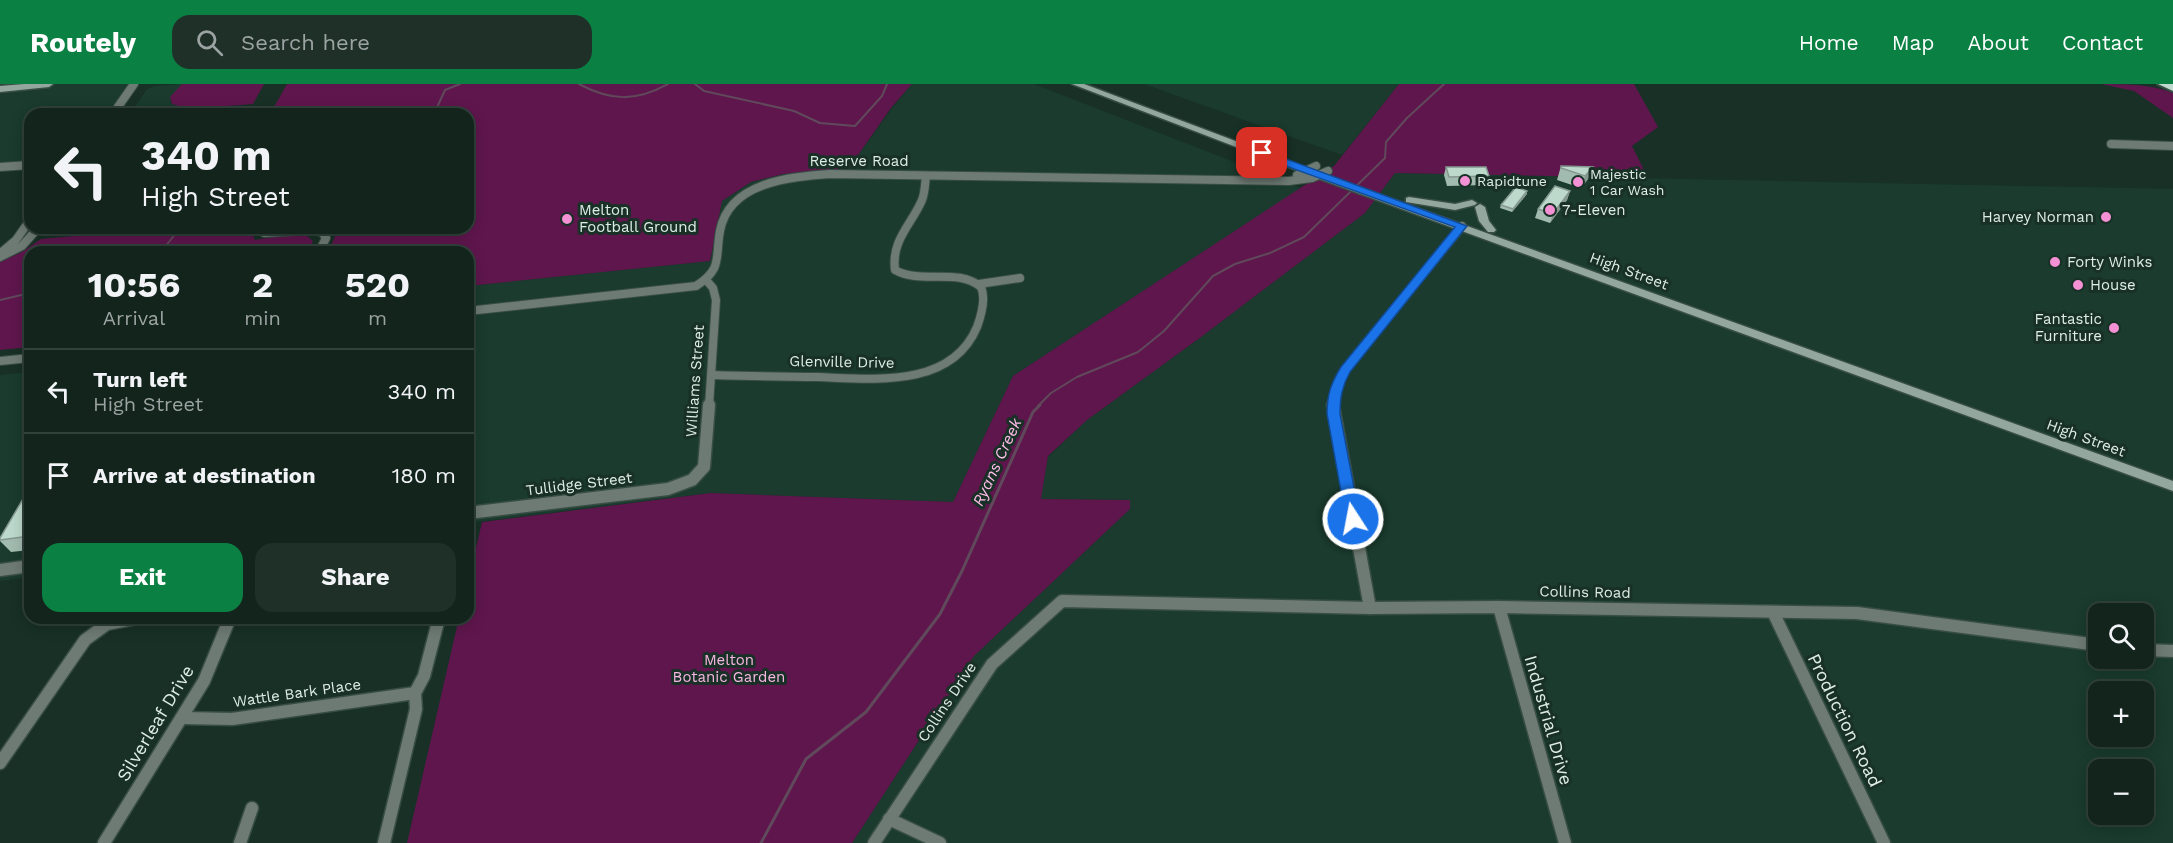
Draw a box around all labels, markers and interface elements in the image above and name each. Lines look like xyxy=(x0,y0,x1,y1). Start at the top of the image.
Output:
search box xyxy=(172,15,592,69)
text: Routely xyxy=(30,26,136,59)
icon: search xyxy=(193,26,226,59)
text: Search here xyxy=(241,30,370,55)
text: Home xyxy=(1799,30,1859,55)
text: Map xyxy=(1892,30,1935,55)
text: About xyxy=(1968,30,2029,55)
text: Contact xyxy=(2062,30,2143,55)
pin xyxy=(1236,127,1287,178)
text: 340 m xyxy=(141,131,272,180)
icon: left xyxy=(42,132,120,210)
icon: arrive xyxy=(1245,136,1278,169)
street label: Reserve Road xyxy=(809,152,909,170)
place label: Majestic 1 Car Wash xyxy=(1590,166,1664,198)
place label: Rapidtune xyxy=(1477,173,1547,189)
marker: Rapidtune xyxy=(1458,174,1472,188)
marker: Majestic 1 Car Wash xyxy=(1571,175,1585,189)
text: High Street xyxy=(141,181,290,213)
place label: Melton Football Ground xyxy=(579,201,697,236)
place label: 7-Eleven xyxy=(1562,201,1626,219)
marker: 7-Eleven xyxy=(1543,203,1557,217)
place label: Harvey Norman xyxy=(1982,208,2094,226)
marker: Harvey Norman xyxy=(2099,210,2113,224)
marker: Melton Football Ground xyxy=(560,212,574,226)
street label: High Street xyxy=(1587,248,1672,294)
place label: Forty Winks xyxy=(2067,253,2152,271)
marker: Forty Winks xyxy=(2048,255,2062,269)
text: 10:56 xyxy=(88,264,180,306)
text: 2 xyxy=(252,264,273,306)
text: 520 xyxy=(345,264,410,306)
place label: House xyxy=(2090,276,2136,294)
marker: House xyxy=(2071,278,2085,292)
text: Arrival xyxy=(103,306,165,330)
text: min xyxy=(244,306,281,330)
text: m xyxy=(368,306,387,330)
place label: Fantastic Furniture xyxy=(2035,310,2102,345)
marker: Fantastic Furniture xyxy=(2107,321,2121,335)
street label: Williams Street xyxy=(682,324,708,438)
street label: Glenville Drive xyxy=(789,352,895,372)
text: Turn left xyxy=(93,367,187,392)
icon: left xyxy=(42,375,75,408)
text: 340 m xyxy=(388,379,456,404)
text: High Street xyxy=(93,392,203,416)
water label: Ryans Creek xyxy=(968,414,1026,509)
street label: High Street xyxy=(2044,415,2129,461)
icon: arrive xyxy=(42,459,75,492)
text: Arrive at destination xyxy=(93,463,316,488)
text: 180 m xyxy=(392,463,456,488)
street label: Tullidge Street xyxy=(525,468,634,499)
position arrow xyxy=(1321,487,1385,551)
button: Exit xyxy=(42,543,243,612)
button: Share xyxy=(255,543,456,612)
street label: Collins Road xyxy=(1539,582,1631,602)
map controls xyxy=(2088,603,2154,825)
button: search xyxy=(2088,603,2154,669)
street label: Production Road xyxy=(1804,650,1886,790)
park label: Melton Botanic Garden xyxy=(673,651,785,686)
street label: Industrial Drive xyxy=(1520,653,1578,787)
street label: Collins Drive xyxy=(914,659,980,745)
street label: Silverleaf Drive xyxy=(112,661,198,785)
street label: Wattle Bark Place xyxy=(232,675,362,711)
button: + xyxy=(2088,681,2154,747)
button: − xyxy=(2088,759,2154,825)

